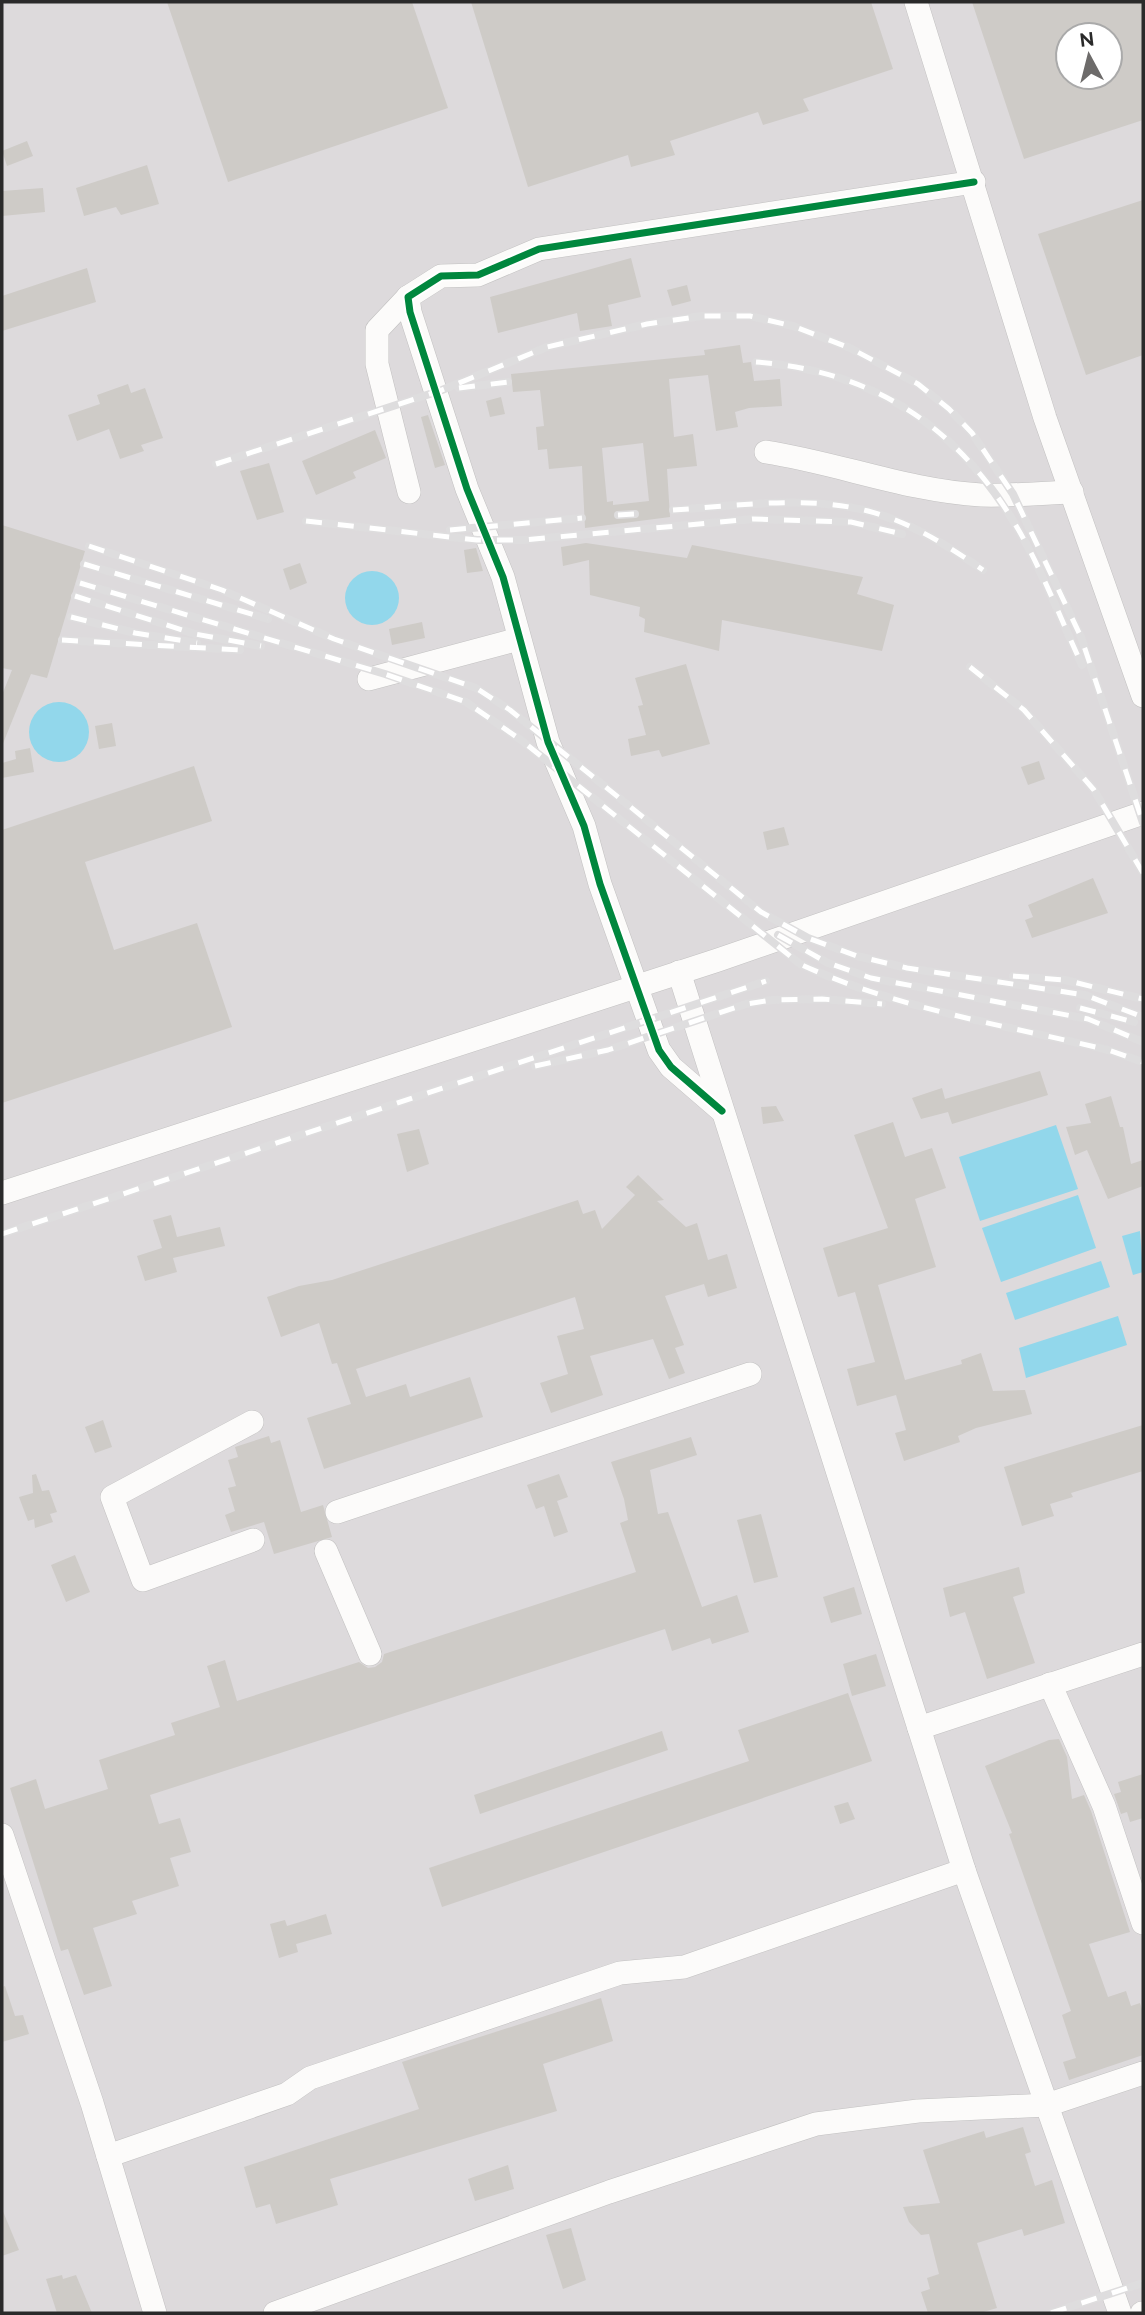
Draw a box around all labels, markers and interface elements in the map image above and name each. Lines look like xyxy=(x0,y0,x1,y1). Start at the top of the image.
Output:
north arrow xyxy=(1054,21,1124,91)
text: N xyxy=(1078,27,1095,51)

